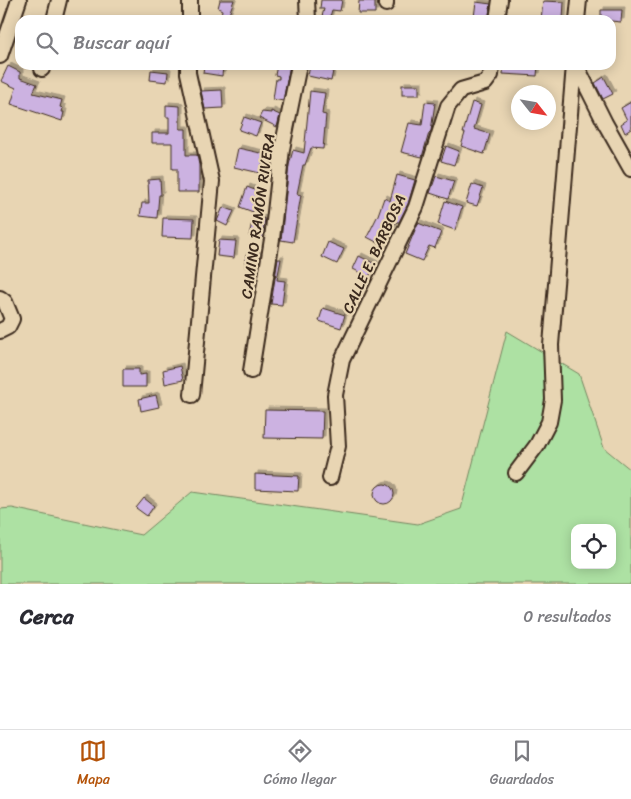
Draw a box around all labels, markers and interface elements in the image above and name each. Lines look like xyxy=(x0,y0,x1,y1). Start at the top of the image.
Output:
search box xyxy=(15,15,616,70)
text: Buscar aquí xyxy=(73,26,170,59)
icon: search xyxy=(33,29,61,57)
north arrow xyxy=(511,85,556,130)
street label: CAMINO RAMÓN RIVERA xyxy=(234,132,282,300)
street label: CALLE E. BARBOSA xyxy=(335,190,413,318)
map controls xyxy=(571,524,616,569)
button: locate xyxy=(571,524,616,569)
text: Cerca xyxy=(20,598,74,636)
text: 0 resultados xyxy=(523,602,611,631)
tab: Mapa xyxy=(77,737,110,792)
tab: Cómo llegar xyxy=(264,737,336,792)
tab: Guardados xyxy=(490,737,554,792)

